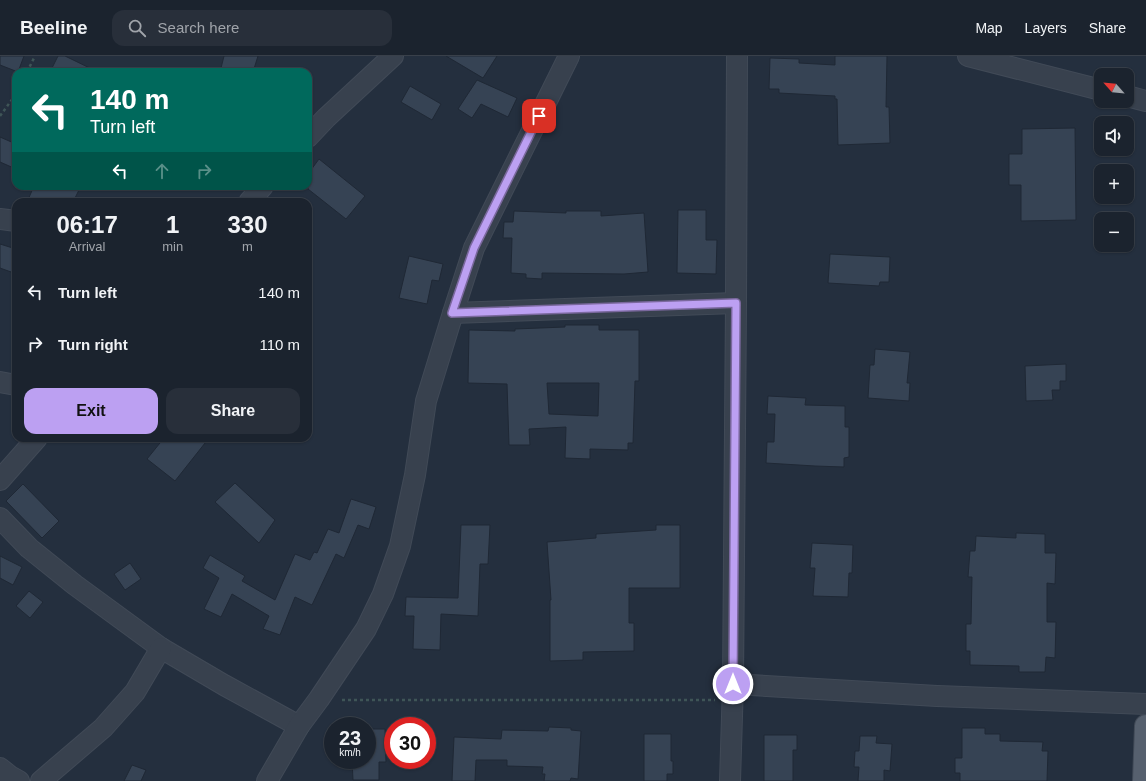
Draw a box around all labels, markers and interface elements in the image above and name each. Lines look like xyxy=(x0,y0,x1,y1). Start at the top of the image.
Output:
search box xyxy=(112,10,392,46)
text: Beeline xyxy=(20,17,88,38)
icon: search xyxy=(126,17,148,39)
text: Search here xyxy=(158,19,239,36)
text: Map xyxy=(975,20,1003,36)
text: Layers xyxy=(1025,20,1067,36)
text: Share xyxy=(1089,20,1126,36)
north arrow xyxy=(1094,68,1134,108)
map controls xyxy=(1094,68,1134,252)
icon: left xyxy=(24,84,76,136)
text: 140 m xyxy=(90,84,169,115)
pin xyxy=(522,99,556,133)
icon: arrive xyxy=(528,105,550,127)
button: sound xyxy=(1094,116,1134,156)
text: Turn left xyxy=(90,117,155,137)
icon: left xyxy=(109,160,131,182)
icon: ahead xyxy=(151,160,173,182)
icon: right xyxy=(193,160,215,182)
button: + xyxy=(1094,164,1134,204)
text: 06:17 xyxy=(56,211,118,238)
text: 1 xyxy=(166,211,179,238)
text: 330 xyxy=(228,211,268,238)
button: − xyxy=(1094,212,1134,252)
text: Arrival xyxy=(69,239,106,254)
text: min xyxy=(162,239,183,254)
text: m xyxy=(242,239,253,254)
icon: left xyxy=(24,281,46,303)
text: Turn left xyxy=(58,284,117,301)
text: 140 m xyxy=(258,284,300,301)
icon: right xyxy=(24,333,46,355)
text: Turn right xyxy=(58,336,128,353)
text: 110 m xyxy=(259,336,300,353)
button: Exit xyxy=(24,388,158,434)
button: Share xyxy=(166,388,300,434)
position arrow xyxy=(712,663,754,705)
speed limit sign: 30 xyxy=(384,717,436,769)
text: 23 xyxy=(339,727,361,749)
text: km/h xyxy=(339,747,361,758)

